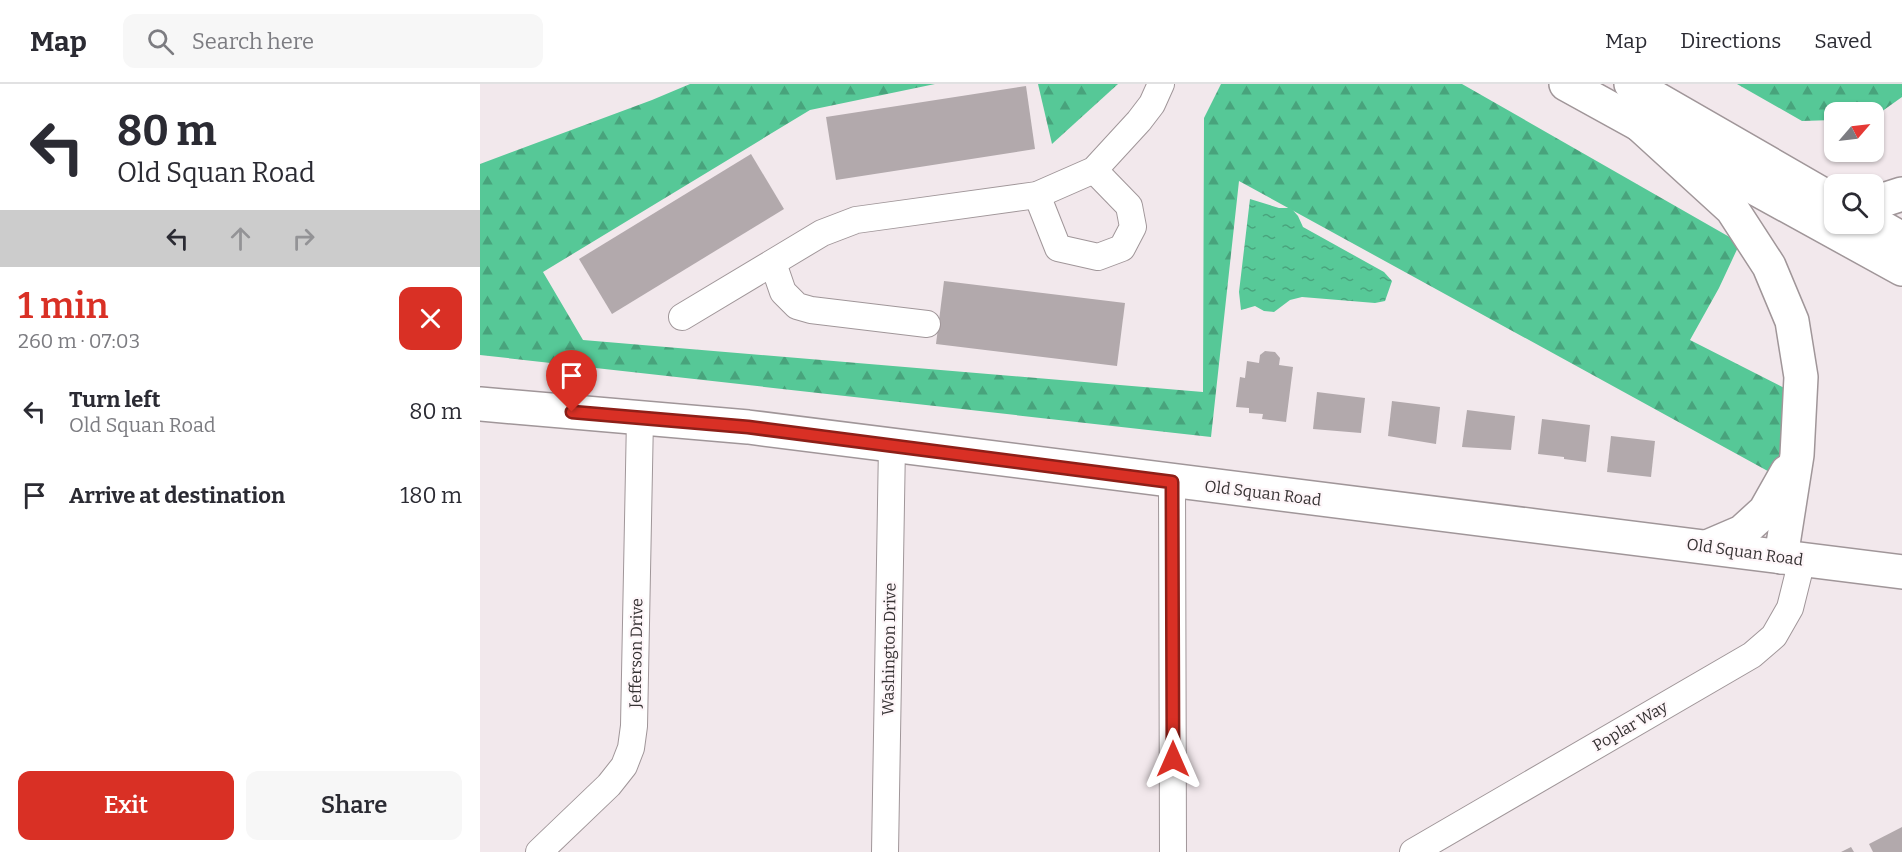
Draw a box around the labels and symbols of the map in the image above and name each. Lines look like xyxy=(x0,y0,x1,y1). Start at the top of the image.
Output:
north arrow xyxy=(1824,102,1884,162)
pin xyxy=(546,350,597,412)
street label: Old Squan Road xyxy=(1204,476,1323,510)
street label: Old Squan Road xyxy=(1686,534,1805,570)
street label: Washington Drive xyxy=(878,583,900,715)
street label: Jefferson Drive xyxy=(626,598,646,709)
street label: Poplar Way xyxy=(1589,697,1671,755)
position arrow xyxy=(1141,727,1205,791)

